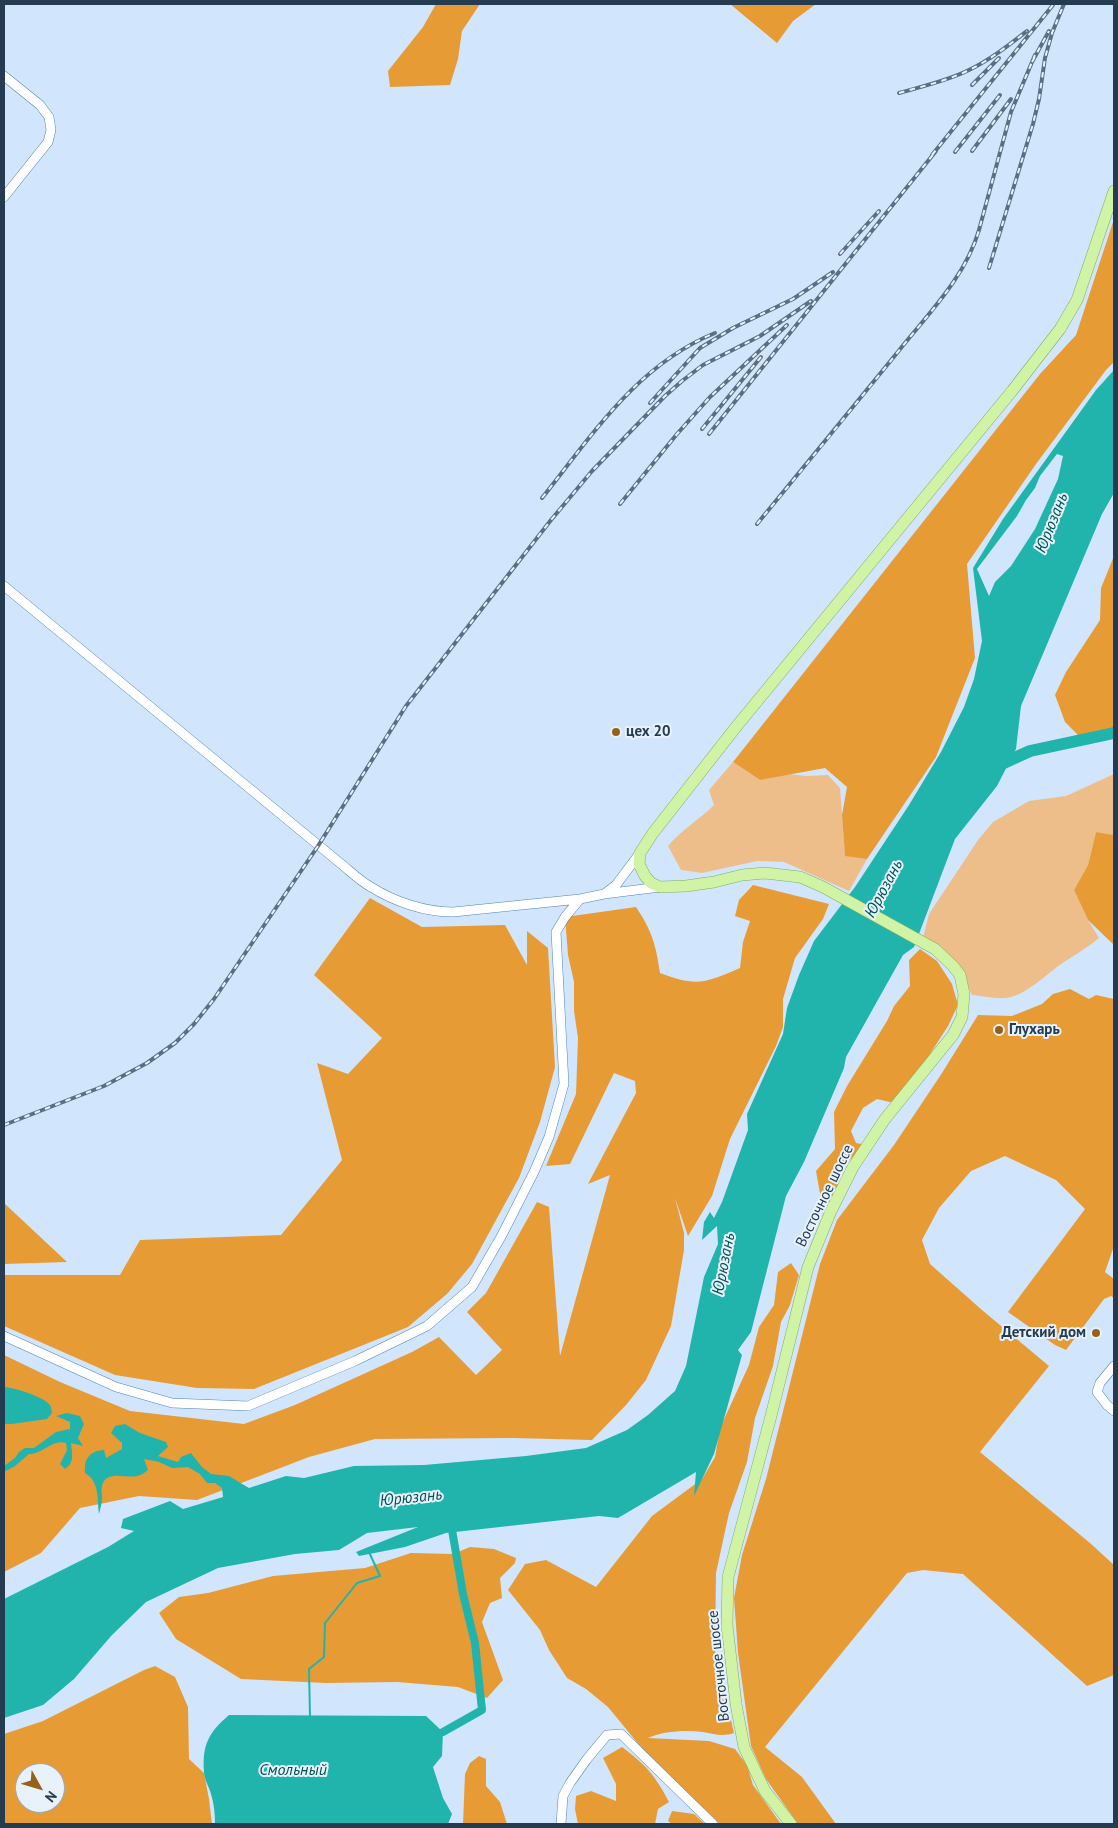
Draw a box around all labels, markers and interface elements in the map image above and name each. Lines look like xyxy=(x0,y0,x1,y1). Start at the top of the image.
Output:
water label: Юрюзань xyxy=(1031,490,1073,556)
place label: цех 20 xyxy=(626,723,671,741)
marker: цех 20 xyxy=(610,726,622,738)
water label: Юрюзань xyxy=(861,857,907,921)
place label: Глухарь xyxy=(1009,1021,1060,1039)
marker: Глухарь xyxy=(993,1024,1005,1036)
street label: Восточное шоссе xyxy=(792,1142,858,1250)
water label: Юрюзань xyxy=(709,1231,739,1297)
place label: Детский дом xyxy=(1002,1324,1086,1342)
marker: Детский дом xyxy=(1090,1327,1102,1339)
water label: Юрюзань xyxy=(379,1485,443,1511)
street label: Восточное шоссе xyxy=(704,1609,734,1723)
water label: Смольный xyxy=(259,1760,327,1780)
north arrow xyxy=(15,1763,65,1813)
text: N xyxy=(41,1788,61,1806)

